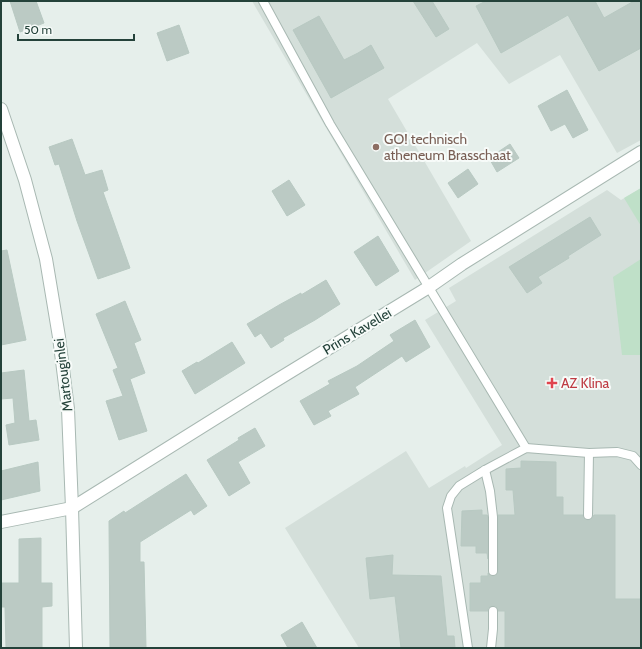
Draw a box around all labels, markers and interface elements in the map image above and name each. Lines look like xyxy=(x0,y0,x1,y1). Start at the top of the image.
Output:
scale bar xyxy=(18,16,134,42)
text: 50 m xyxy=(24,22,52,37)
place label: GO! technisch atheneum Brasschaat xyxy=(384,130,511,164)
marker: GO! technisch atheneum Brasschaat xyxy=(371,142,381,152)
street label: Prins Kavellei xyxy=(319,303,395,359)
street label: Martouginlei xyxy=(50,337,76,413)
place label: AZ Klina xyxy=(561,374,609,392)
marker: AZ Klina xyxy=(546,377,558,389)

